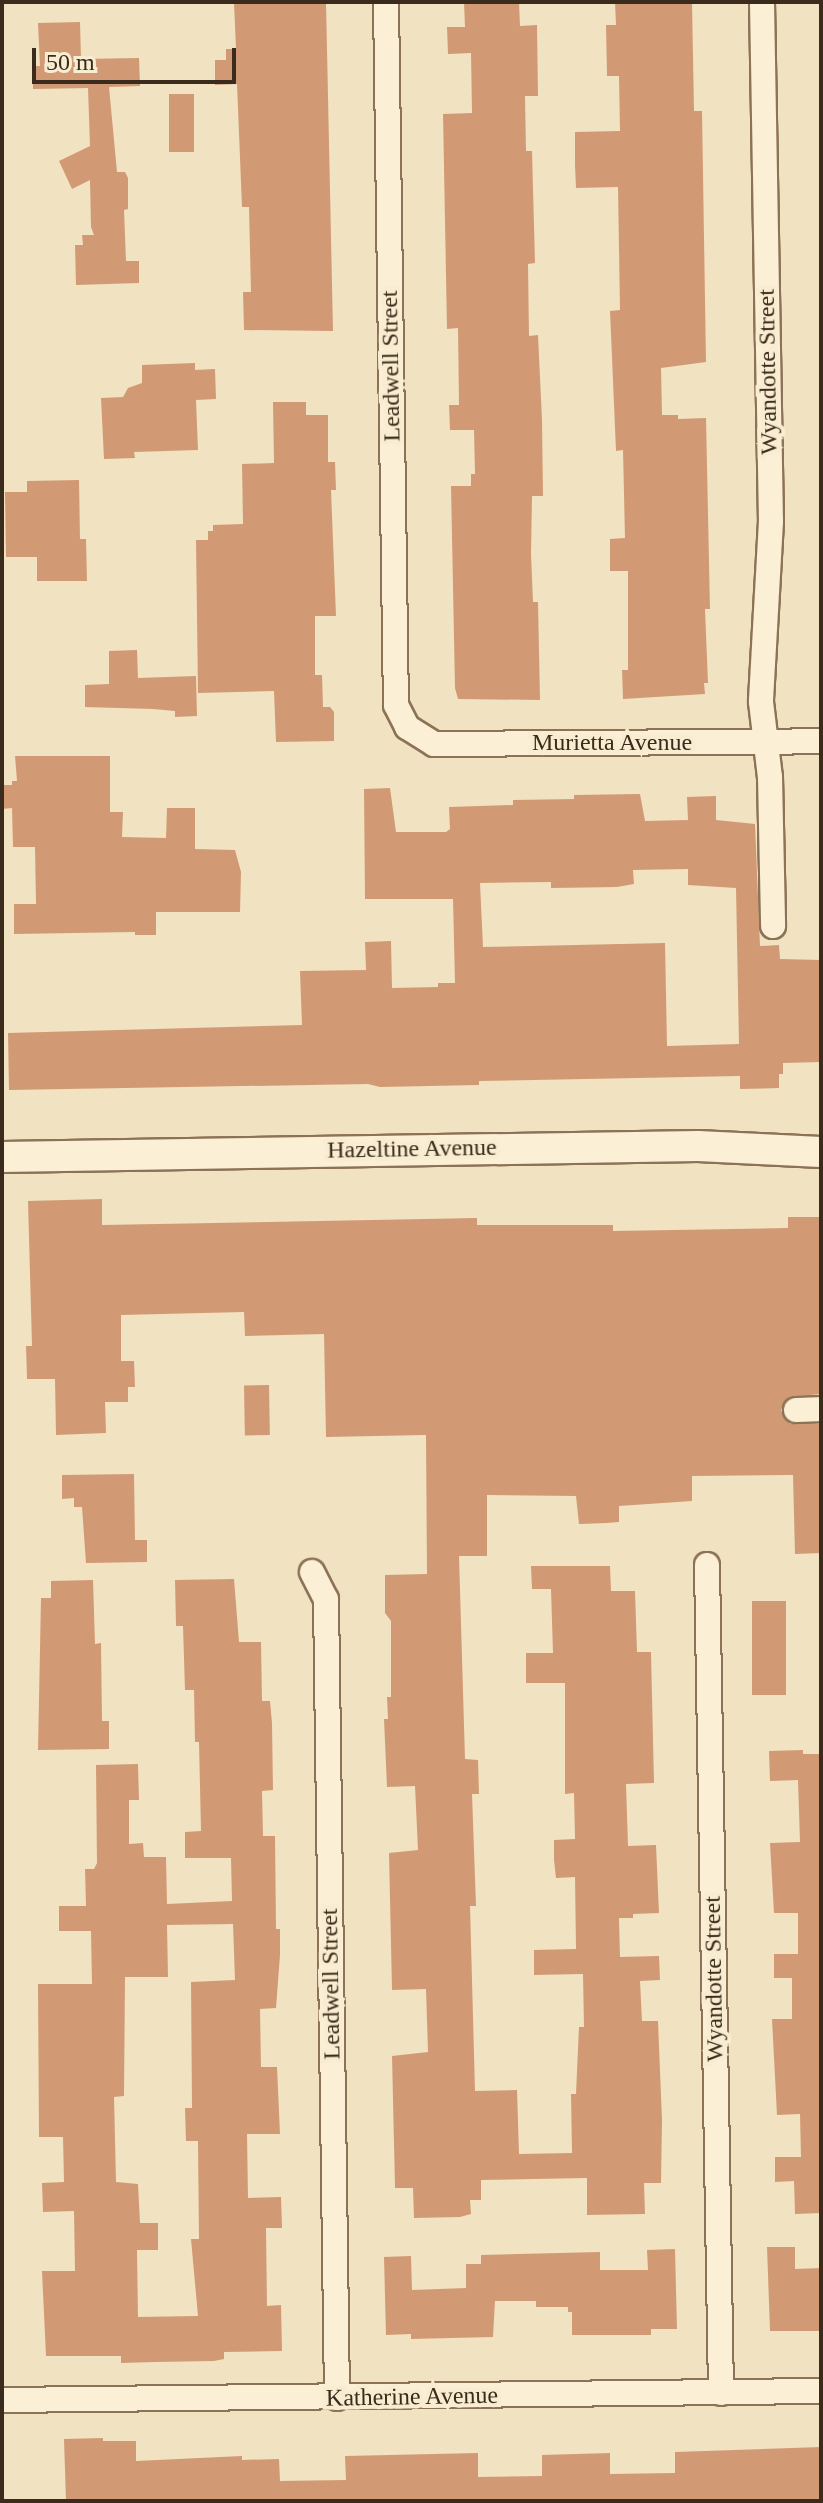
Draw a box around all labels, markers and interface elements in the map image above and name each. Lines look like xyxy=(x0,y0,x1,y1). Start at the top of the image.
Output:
scale bar xyxy=(36,32,240,82)
text: 50 m xyxy=(46,49,95,75)
street label: Wyandotte Street xyxy=(752,289,784,455)
street label: Leadwell Street xyxy=(375,290,407,442)
street label: Murietta Avenue xyxy=(531,729,693,757)
street label: Hazeltine Avenue xyxy=(326,1133,498,1165)
street label: Wyandotte Street xyxy=(698,1896,730,2062)
street label: Leadwell Street xyxy=(315,1908,347,2060)
street label: Katherine Avenue xyxy=(325,2381,499,2413)

